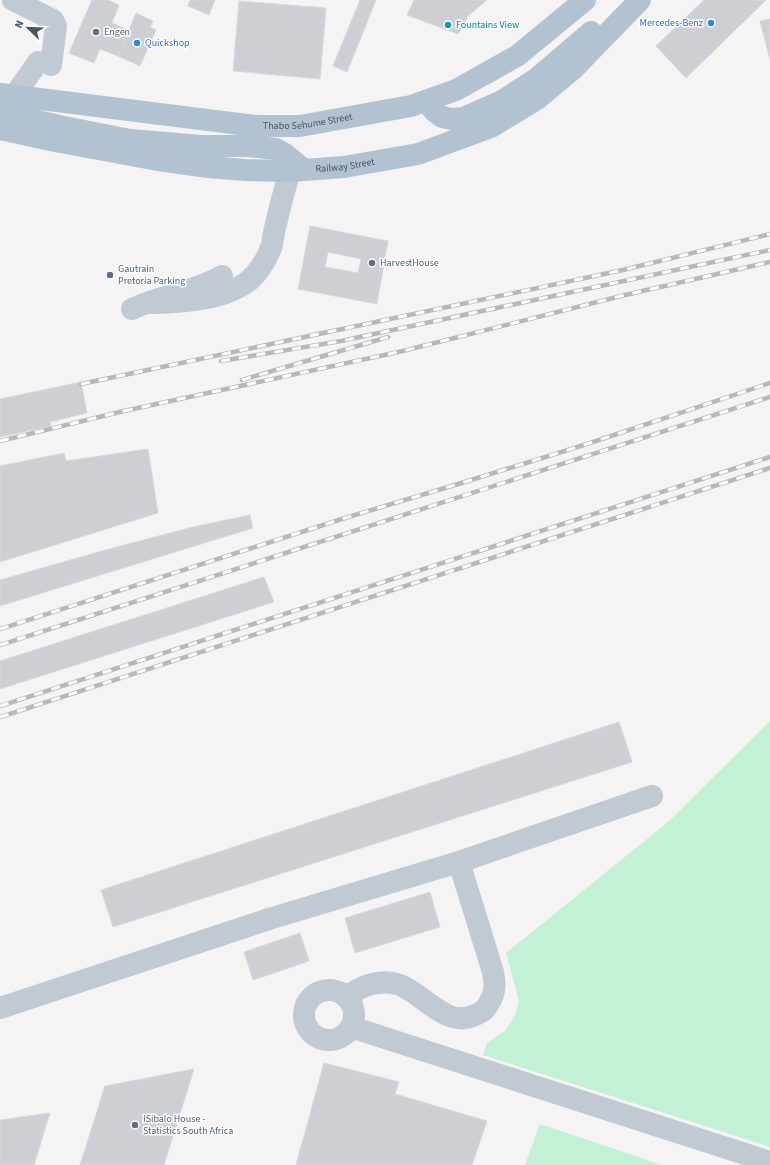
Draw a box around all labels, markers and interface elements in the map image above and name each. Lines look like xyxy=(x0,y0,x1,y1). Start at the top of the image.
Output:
north arrow xyxy=(8,8,48,48)
place label: Mercedes-Benz xyxy=(640,16,703,30)
text: N xyxy=(11,18,28,31)
place label: Fountains View xyxy=(456,18,519,32)
marker: Mercedes-Benz xyxy=(706,18,716,28)
marker: Fountains View xyxy=(443,20,453,30)
place label: Engen xyxy=(104,25,130,39)
marker: Engen xyxy=(91,27,101,37)
place label: Quickshop xyxy=(145,36,190,50)
marker: Quickshop xyxy=(132,38,142,48)
street label: Thabo Sehume Street xyxy=(263,110,354,133)
street label: Railway Street xyxy=(315,155,376,176)
place label: HarvestHouse xyxy=(380,256,439,270)
marker: HarvestHouse xyxy=(367,258,377,268)
place label: Gautrain Pretoria Parking xyxy=(118,262,185,288)
marker: Gautrain Pretoria Parking xyxy=(105,270,115,280)
place label: ISibalo House - Statistics South Africa xyxy=(143,1112,233,1138)
marker: ISibalo House - Statistics South Africa xyxy=(130,1120,140,1130)

